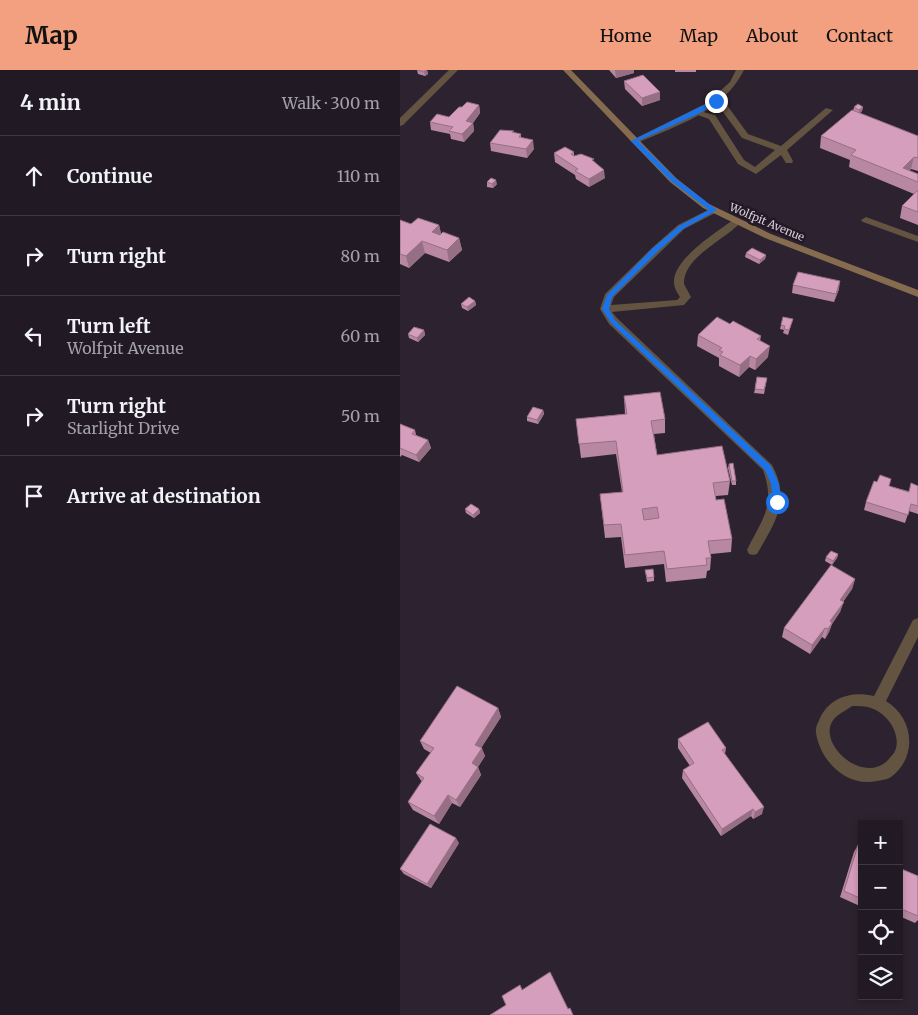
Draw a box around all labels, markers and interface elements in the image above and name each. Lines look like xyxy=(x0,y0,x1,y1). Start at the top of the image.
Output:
text: Map xyxy=(25,20,78,51)
text: Home xyxy=(600,24,652,47)
text: Map xyxy=(680,24,718,47)
text: About xyxy=(746,24,798,47)
text: Contact xyxy=(826,24,893,47)
text: 4 min xyxy=(20,89,81,116)
route end xyxy=(705,90,728,113)
text: Walk · 300 m xyxy=(282,93,380,113)
icon: ahead xyxy=(20,162,48,190)
text: Continue xyxy=(67,164,153,188)
text: 110 m xyxy=(337,166,380,186)
street label: Wolfpit Avenue xyxy=(726,200,807,244)
icon: right xyxy=(20,242,48,270)
text: Turn right xyxy=(67,244,166,268)
text: 80 m xyxy=(341,246,380,266)
text: Turn left xyxy=(67,314,151,338)
icon: left xyxy=(20,322,48,350)
text: 60 m xyxy=(340,326,380,346)
text: Wolfpit Avenue xyxy=(67,338,184,358)
text: Turn right xyxy=(67,394,166,418)
icon: right xyxy=(20,402,48,430)
text: 50 m xyxy=(341,406,380,426)
text: Starlight Drive xyxy=(67,418,179,438)
icon: arrive xyxy=(20,482,48,510)
text: Arrive at destination xyxy=(67,484,261,508)
route start xyxy=(766,491,789,514)
map controls xyxy=(858,820,903,1000)
button: + xyxy=(858,820,903,865)
button: − xyxy=(858,865,903,910)
button: locate xyxy=(858,910,903,955)
button: layers xyxy=(858,955,903,1000)

